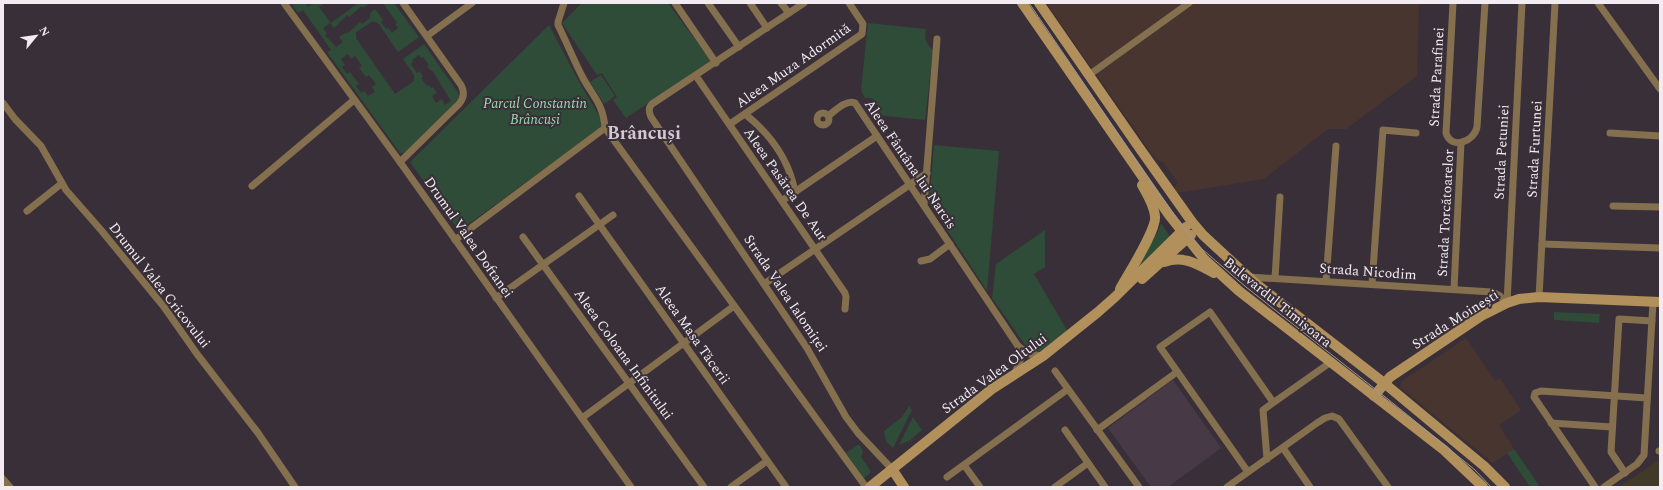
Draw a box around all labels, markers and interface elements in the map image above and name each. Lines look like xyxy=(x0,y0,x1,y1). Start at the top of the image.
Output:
north arrow xyxy=(16,16,56,56)
street label: Aleea Muza Adormită xyxy=(732,18,855,113)
text: N xyxy=(35,23,54,39)
street label: Strada Parafinei xyxy=(1423,27,1450,127)
park label: Parcul Constantin Brâncuși xyxy=(483,93,587,130)
street label: Aleea Fântâna lui Narcis xyxy=(859,95,962,233)
street label: Strada Furtunei xyxy=(1521,100,1548,198)
street label: Strada Petuniei xyxy=(1489,104,1514,200)
district label: Brâncuși xyxy=(607,120,681,147)
street label: Aleea Pasărea De Aur xyxy=(738,123,833,246)
street label: Strada Torcătoarelor xyxy=(1432,148,1459,277)
street label: Drumul Valea Doftanei xyxy=(419,172,518,302)
street label: Drumul Valea Cricovului xyxy=(104,218,216,353)
street label: Strada Valea Ialomiței xyxy=(738,230,833,356)
street label: Bulevardul Timișoara xyxy=(1219,252,1336,353)
street label: Strada Nicodim xyxy=(1319,258,1417,285)
street label: Aleea Masa Tăcerii xyxy=(650,280,735,389)
street label: Aleea Coloana Infinitului xyxy=(569,284,678,424)
street label: Strada Moinești xyxy=(1408,284,1503,355)
street label: Strada Valea Oltului xyxy=(937,328,1051,419)

